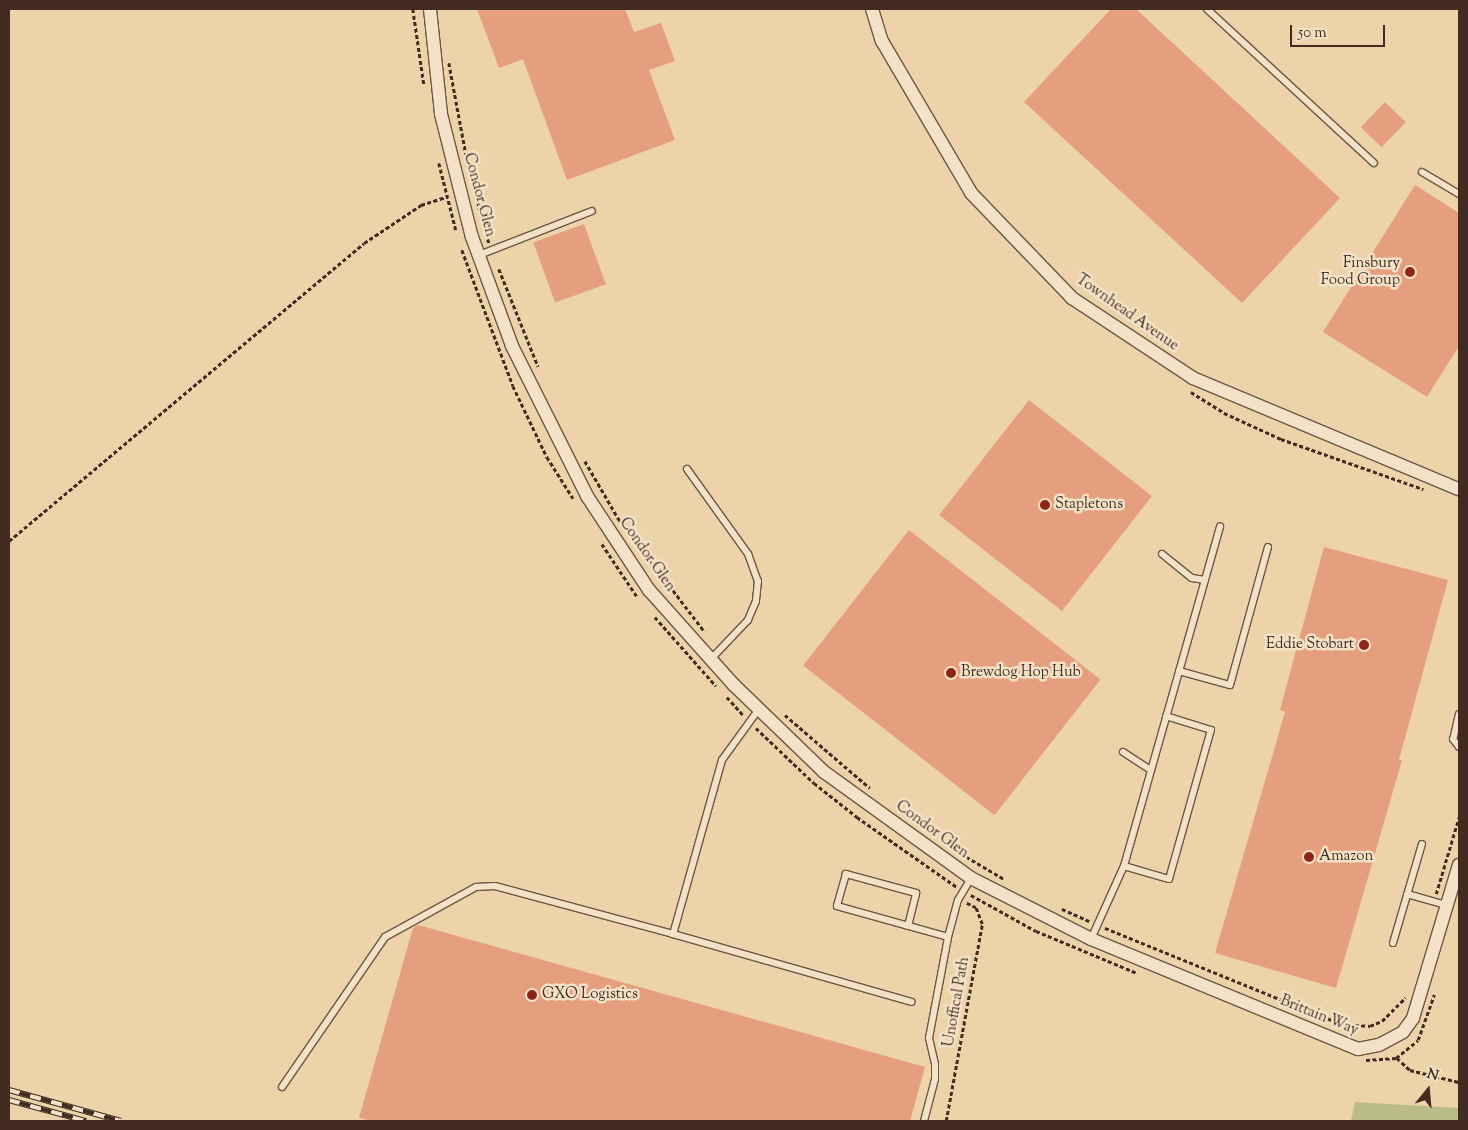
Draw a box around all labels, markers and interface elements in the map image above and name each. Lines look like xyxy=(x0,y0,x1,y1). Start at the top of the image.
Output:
scale bar xyxy=(1293,15,1388,47)
text: 50 m xyxy=(1298,23,1327,44)
street label: Condor Glen xyxy=(459,151,499,239)
place label: Finsbury Food Group xyxy=(1321,254,1400,289)
marker: Finsbury Food Group xyxy=(1404,266,1416,278)
street label: Townhead Avenue xyxy=(1072,271,1182,355)
place label: Stapletons xyxy=(1055,496,1123,514)
marker: Stapletons xyxy=(1039,499,1051,511)
street label: Condor Glen xyxy=(615,515,679,595)
place label: Eddie Stobart xyxy=(1266,636,1354,654)
marker: Eddie Stobart xyxy=(1358,639,1370,651)
place label: Brewdog Hop Hub xyxy=(961,664,1081,682)
marker: Brewdog Hop Hub xyxy=(945,667,957,679)
street label: Condor Glen xyxy=(892,797,972,863)
place label: Amazon xyxy=(1319,848,1373,866)
marker: Amazon xyxy=(1303,851,1315,863)
street label: Unoffical Path xyxy=(940,956,974,1048)
place label: GXO Logistics xyxy=(542,986,638,1004)
marker: GXO Logistics xyxy=(526,989,538,1001)
street label: Brittain Way xyxy=(1277,992,1361,1040)
text: N xyxy=(1424,1064,1441,1087)
north arrow xyxy=(1403,1065,1453,1115)

